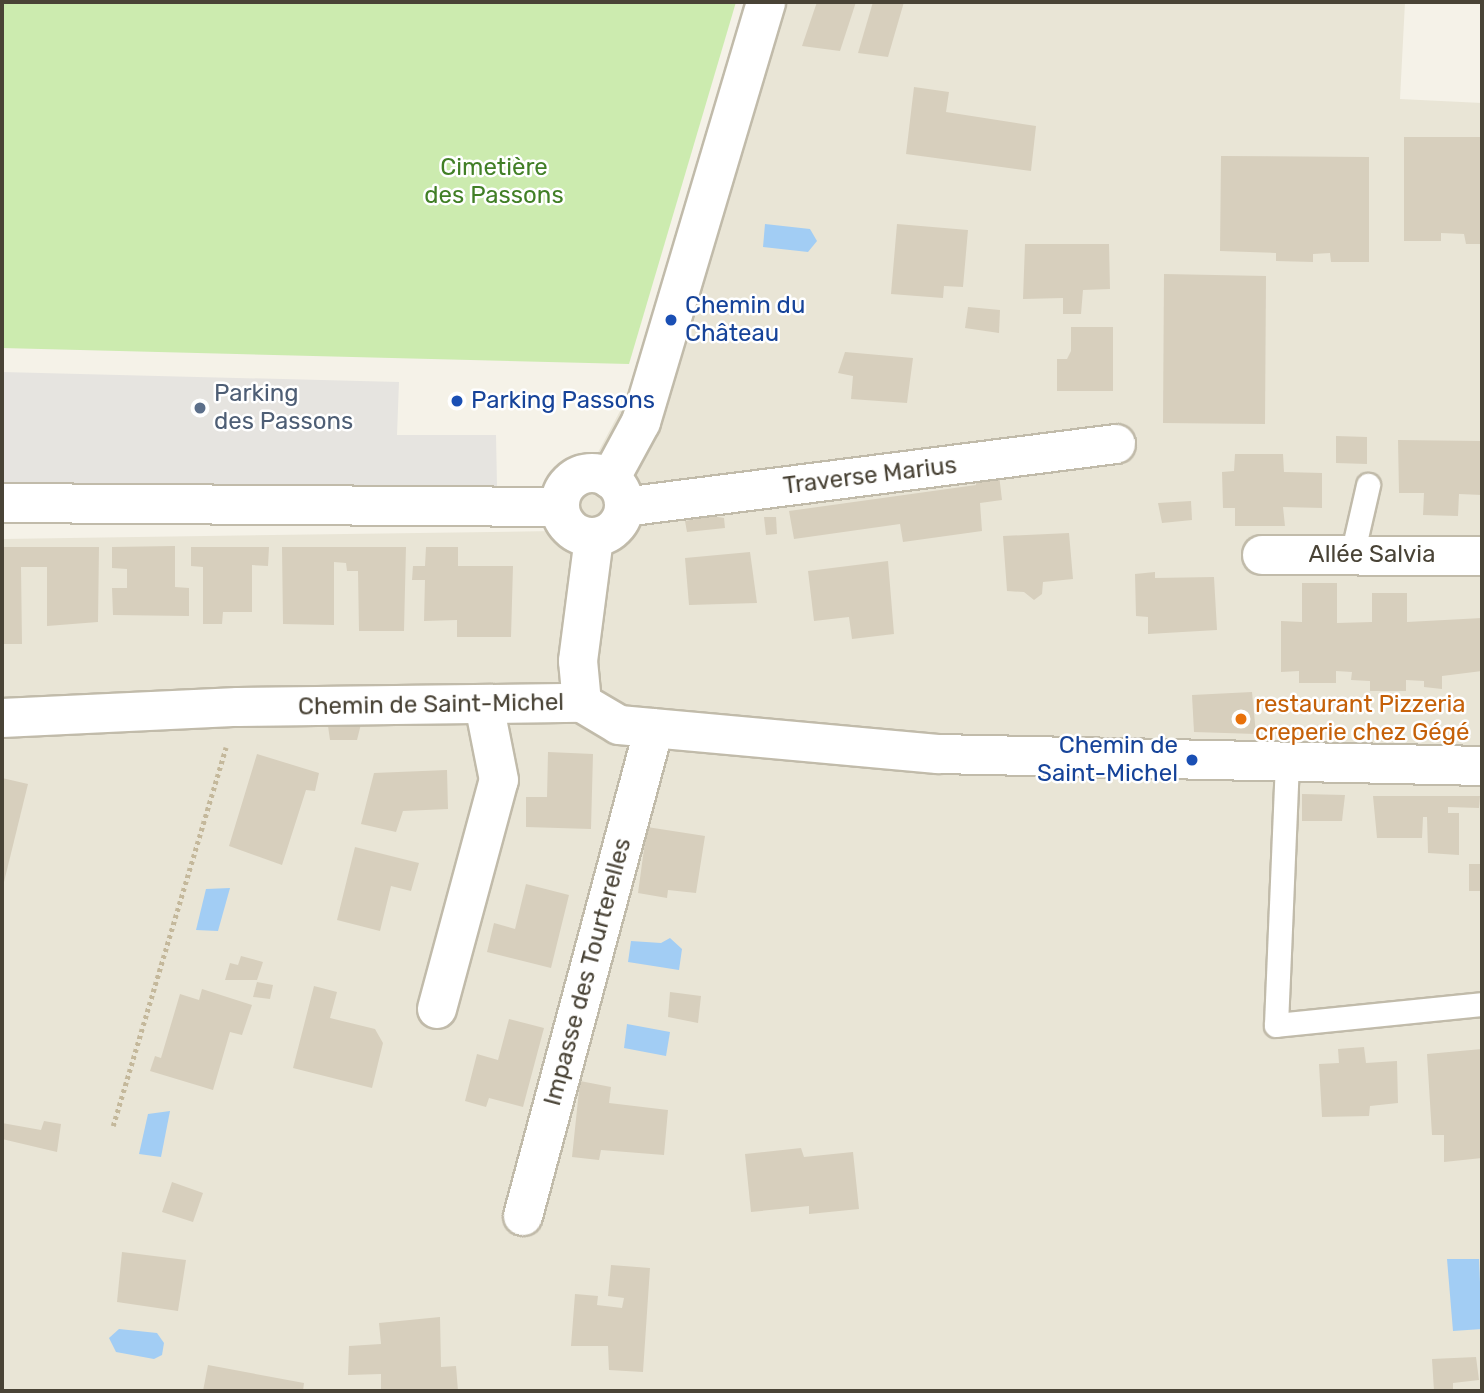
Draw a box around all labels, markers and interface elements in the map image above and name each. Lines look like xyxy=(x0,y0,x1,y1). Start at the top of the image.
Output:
park label: Cimetière des Passons xyxy=(424,154,564,210)
place label: Chemin du Château xyxy=(685,292,805,348)
marker: Chemin du Château xyxy=(663,312,679,328)
place label: Parking des Passons xyxy=(214,380,353,436)
place label: Parking Passons xyxy=(471,387,655,415)
marker: Parking Passons xyxy=(449,393,465,409)
marker: Parking des Passons xyxy=(192,400,208,416)
street label: Traverse Marius xyxy=(782,451,958,501)
street label: Allée Salvia xyxy=(1309,541,1435,569)
street label: Chemin de Saint-Michel xyxy=(298,688,564,722)
place label: restaurant Pizzeria creperie chez Gégé xyxy=(1255,691,1469,747)
marker: restaurant Pizzeria creperie chez Gégé xyxy=(1233,711,1249,727)
place label: Chemin de Saint-Michel xyxy=(1037,732,1178,788)
marker: Chemin de Saint-Michel xyxy=(1184,752,1200,768)
street label: Impasse des Tourterelles xyxy=(538,835,638,1109)

